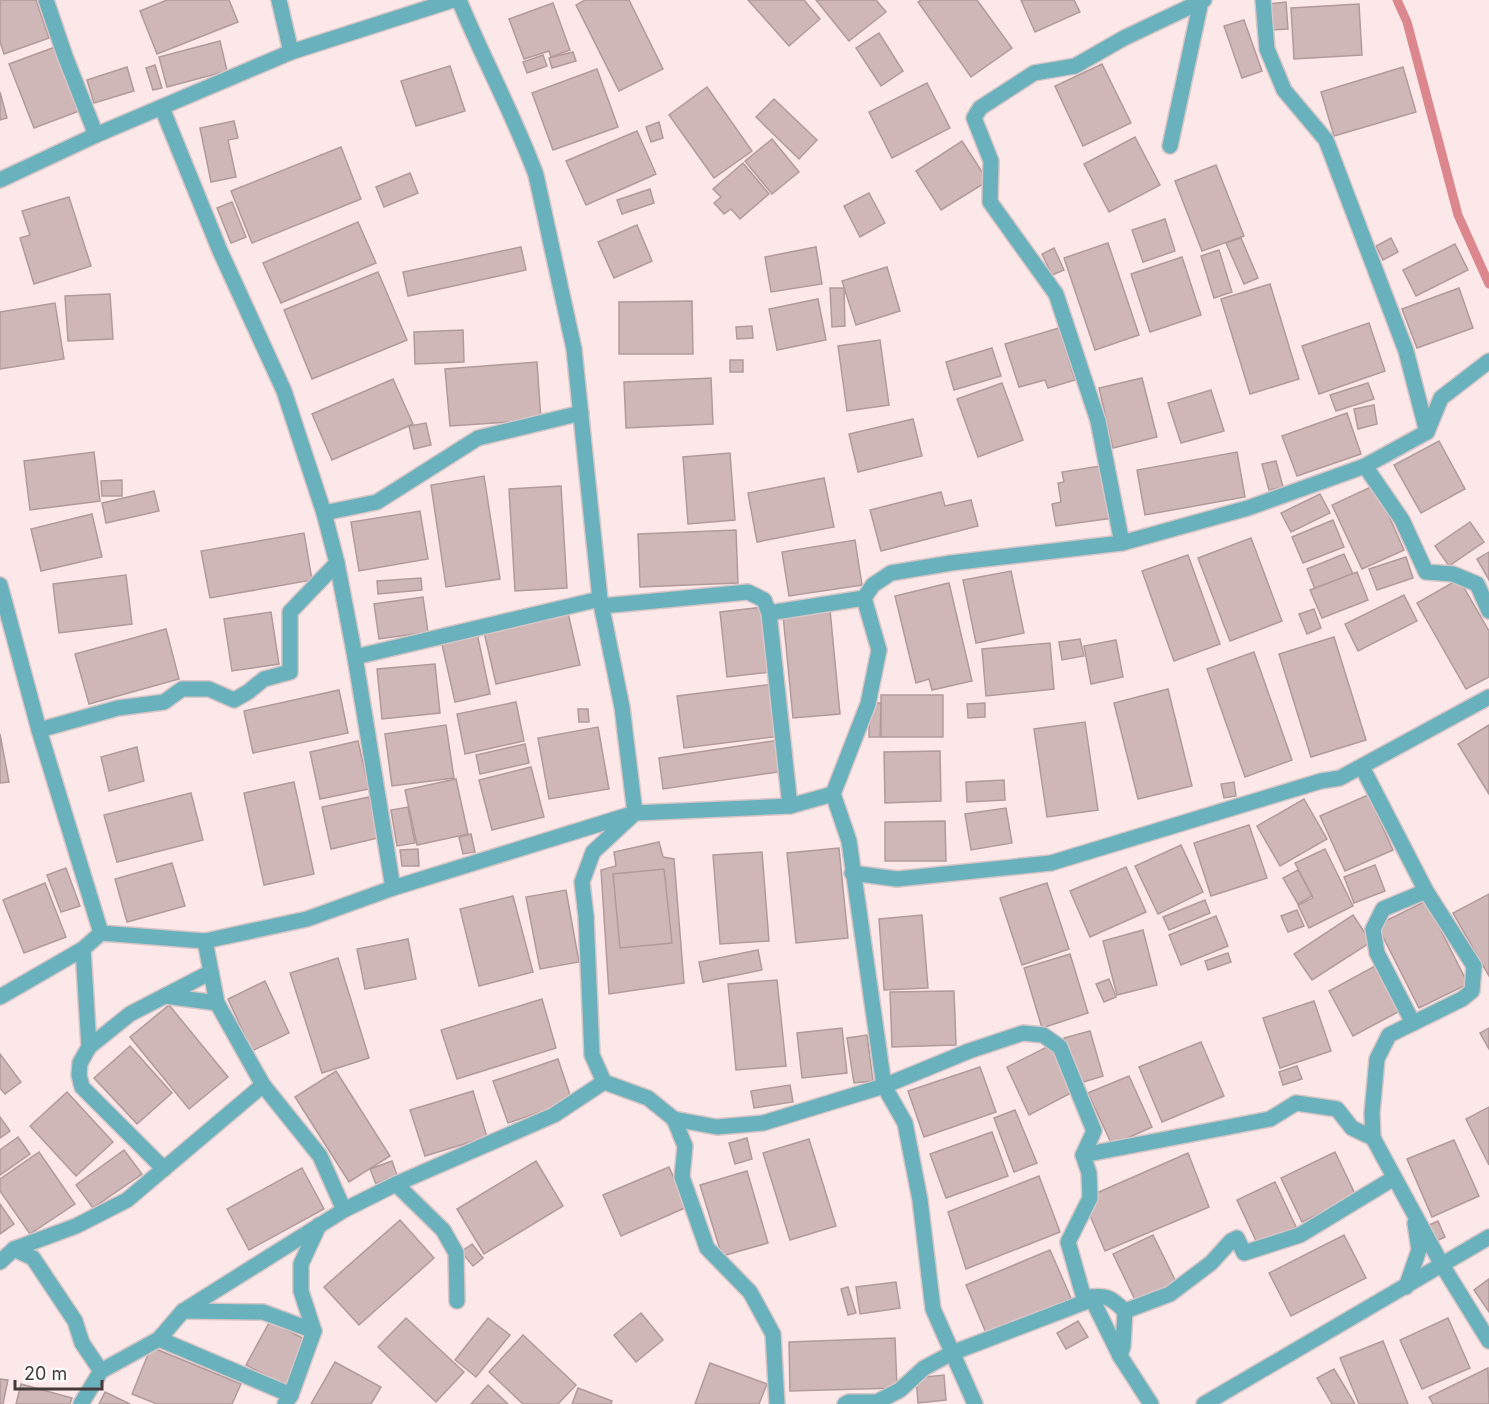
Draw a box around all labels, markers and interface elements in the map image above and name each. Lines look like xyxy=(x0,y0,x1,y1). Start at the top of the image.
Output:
scale bar xyxy=(15,1353,102,1391)
text: 20 m xyxy=(24,1363,67,1384)

